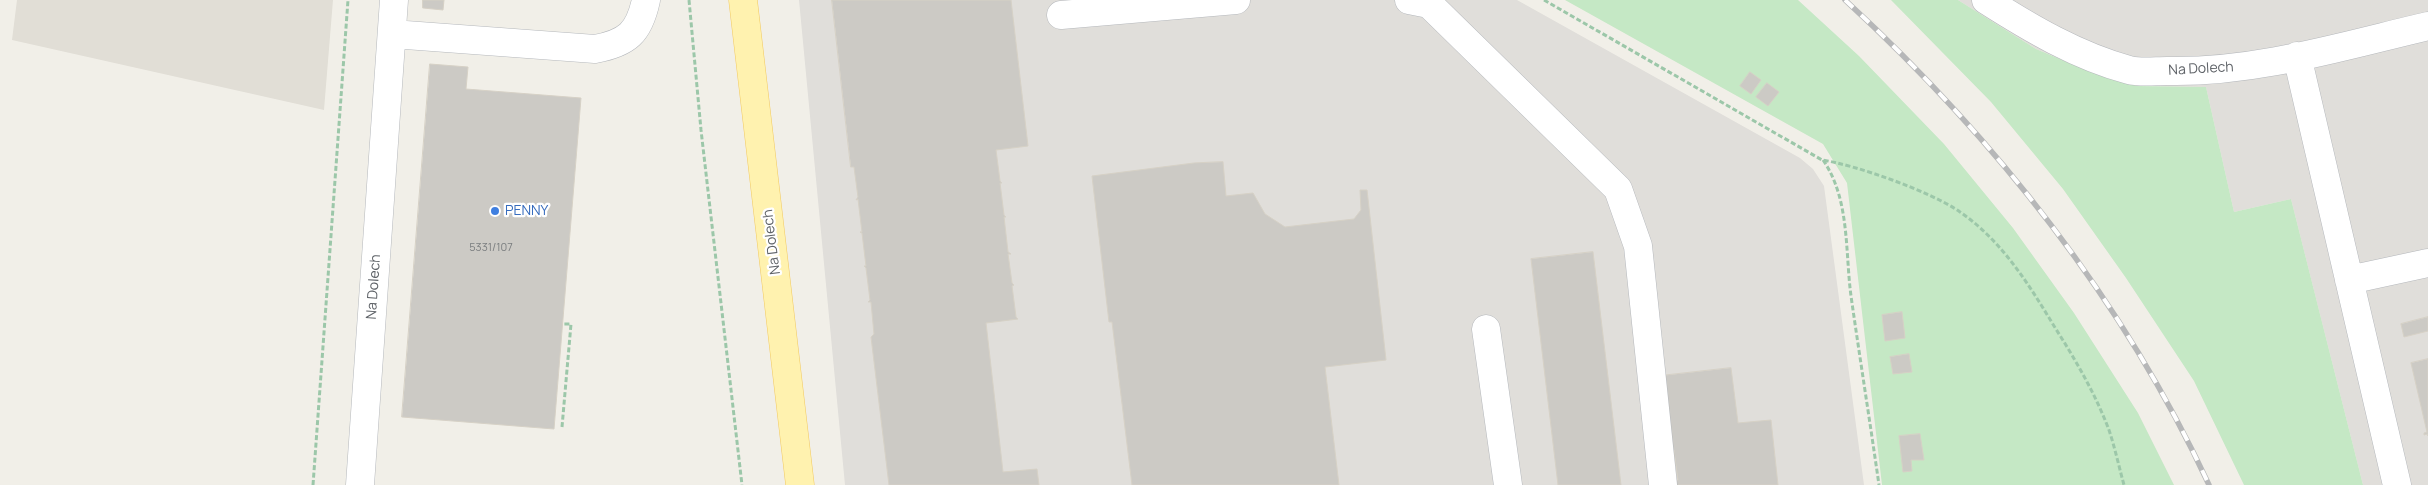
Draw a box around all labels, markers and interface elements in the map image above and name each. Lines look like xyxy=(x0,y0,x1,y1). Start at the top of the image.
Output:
street label: Na Dolech xyxy=(2168,59,2234,79)
place label: PENNY xyxy=(505,203,548,219)
marker: PENNY xyxy=(489,205,501,217)
street label: Na Dolech xyxy=(760,209,784,275)
house number: 5331/107 xyxy=(469,241,513,255)
street label: Na Dolech xyxy=(363,254,385,320)

